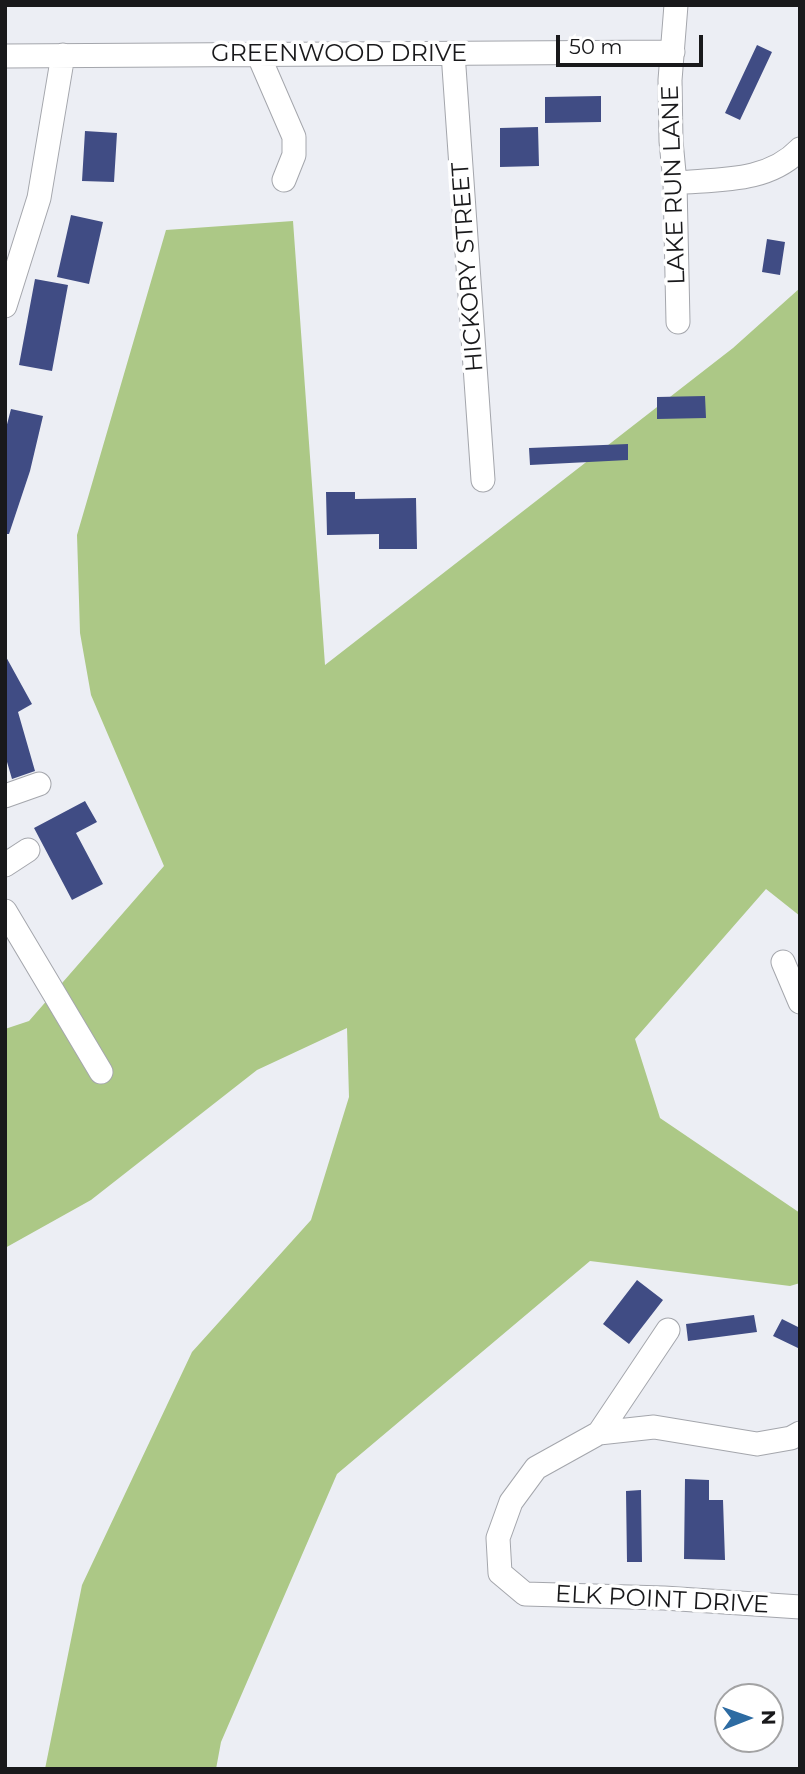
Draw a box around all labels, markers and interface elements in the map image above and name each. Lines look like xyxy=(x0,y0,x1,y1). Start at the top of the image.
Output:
scale bar xyxy=(560,21,707,65)
text: 50 m xyxy=(569,34,623,59)
street label: GREENWOOD DRIVE xyxy=(211,40,467,68)
street label: LAKE RUN LANE xyxy=(656,85,692,285)
street label: HICKORY STREET xyxy=(446,161,490,373)
street label: ELK POINT DRIVE xyxy=(554,1580,770,1620)
north arrow xyxy=(714,1683,784,1753)
text: N xyxy=(757,1710,780,1726)

